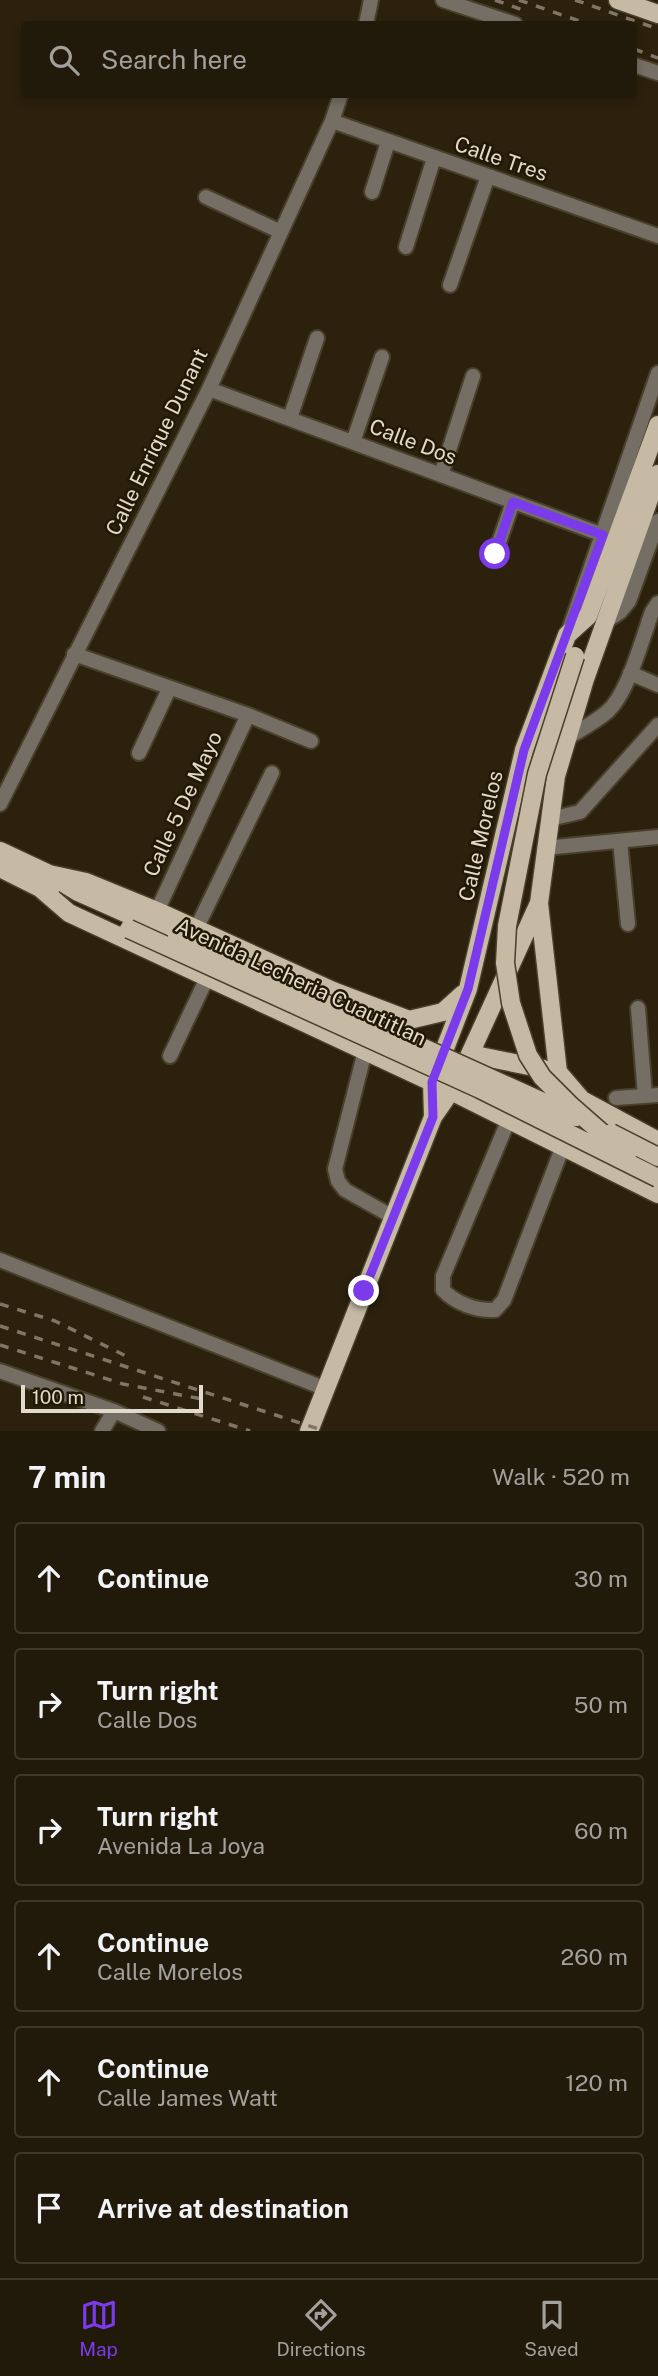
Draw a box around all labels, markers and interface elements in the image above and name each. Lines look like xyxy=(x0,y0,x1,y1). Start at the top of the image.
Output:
search box xyxy=(21,21,637,98)
icon: search xyxy=(45,41,83,79)
text: Search here xyxy=(101,44,247,75)
street label: Calle Tres xyxy=(451,131,551,186)
street label: Calle Enrique Dunant xyxy=(100,344,213,539)
street label: Calle Dos xyxy=(366,413,460,470)
route start xyxy=(479,538,510,569)
street label: Calle 5 De Mayo xyxy=(138,727,227,880)
street label: Calle Morelos xyxy=(453,768,508,904)
street label: Avenida Lecheria Cuautitlan xyxy=(172,912,430,1051)
route end xyxy=(348,1275,379,1306)
scale bar xyxy=(21,1382,203,1414)
text: 100 m xyxy=(32,1386,84,1408)
text: 7 min xyxy=(28,1459,106,1495)
text: Walk · 520 m xyxy=(492,1463,630,1490)
icon: ahead xyxy=(30,1559,68,1597)
text: Continue xyxy=(97,1563,209,1594)
text: 30 m xyxy=(574,1565,628,1592)
text: Turn right xyxy=(97,1675,219,1706)
icon: right xyxy=(30,1685,68,1723)
text: 50 m xyxy=(574,1691,628,1718)
text: Calle Dos xyxy=(97,1706,197,1733)
text: Turn right xyxy=(97,1801,219,1832)
icon: right xyxy=(30,1811,68,1849)
text: 60 m xyxy=(574,1817,628,1844)
text: Avenida La Joya xyxy=(97,1832,265,1859)
text: Continue xyxy=(97,1927,209,1958)
icon: ahead xyxy=(30,1937,68,1975)
text: 260 m xyxy=(561,1943,628,1970)
text: Calle Morelos xyxy=(97,1958,243,1985)
text: Continue xyxy=(97,2053,209,2084)
icon: ahead xyxy=(30,2063,68,2101)
text: 120 m xyxy=(565,2069,628,2096)
text: Calle James Watt xyxy=(97,2084,278,2111)
icon: arrive xyxy=(30,2189,68,2227)
text: Arrive at destination xyxy=(97,2193,349,2224)
tab: Map xyxy=(79,2296,118,2360)
tab: Directions xyxy=(276,2296,366,2360)
tab: Saved xyxy=(524,2296,579,2360)

